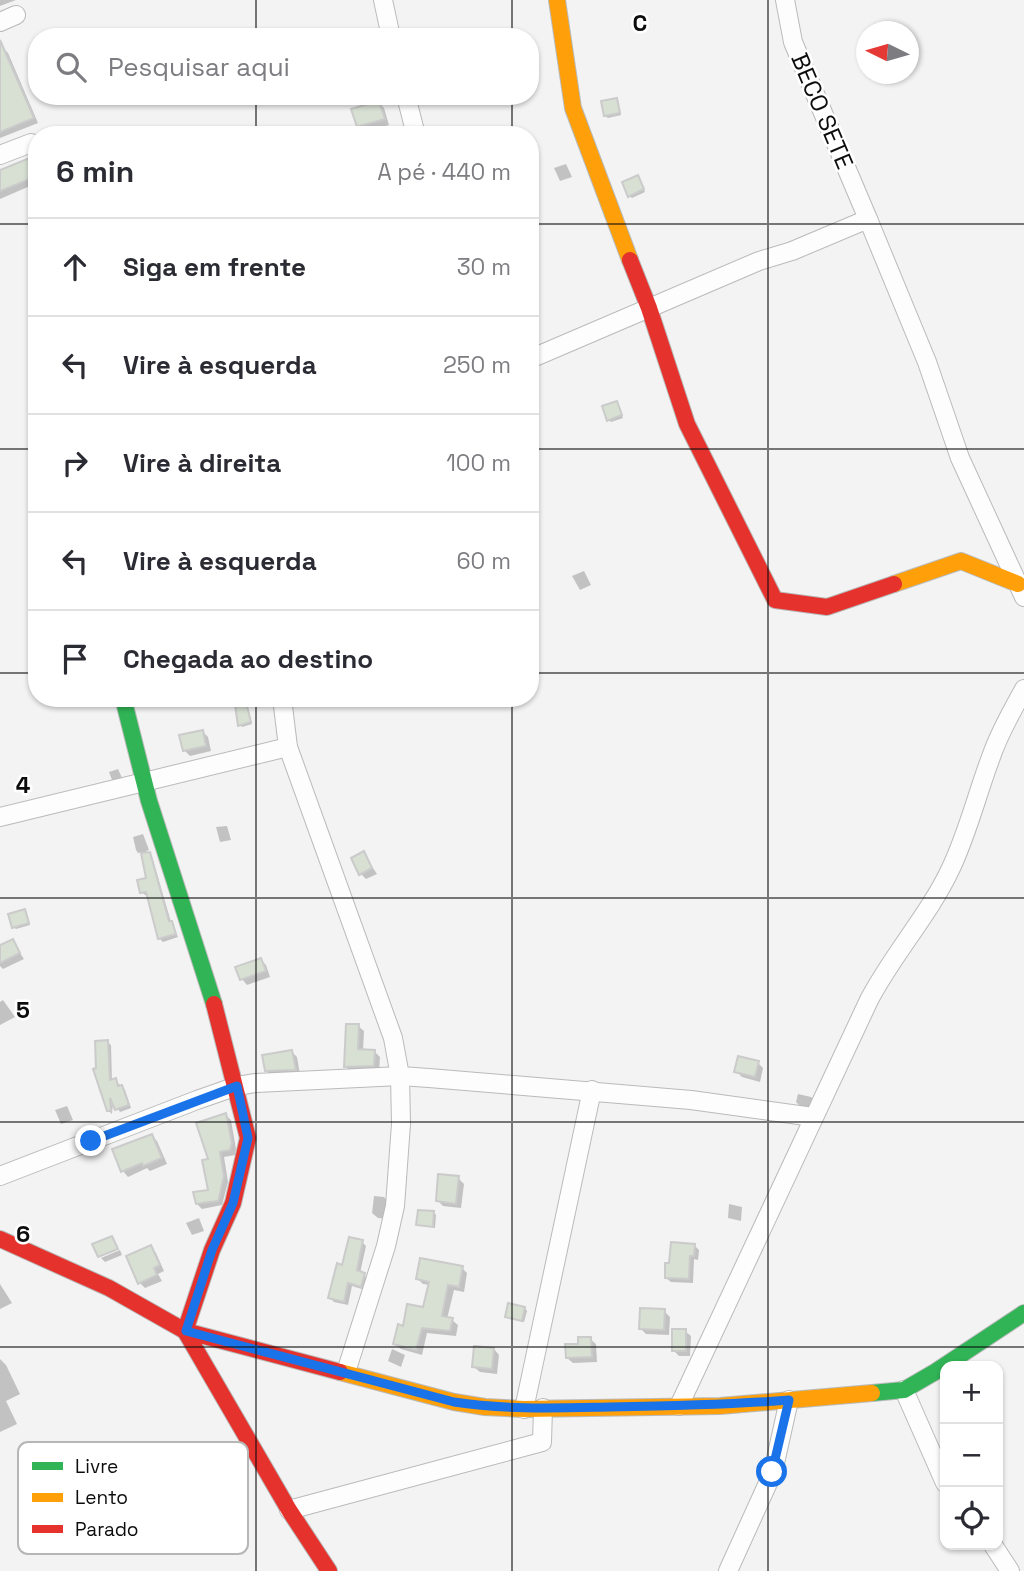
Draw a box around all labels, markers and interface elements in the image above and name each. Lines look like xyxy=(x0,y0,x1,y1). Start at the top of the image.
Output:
text: C xyxy=(633,8,647,38)
north arrow xyxy=(856,21,919,84)
search box xyxy=(28,28,539,105)
icon: search xyxy=(52,48,90,86)
street label: BECO SETE xyxy=(784,48,861,173)
text: Pesquisar aqui xyxy=(108,50,290,84)
text: 6 min xyxy=(56,152,134,191)
text: A pé · 440 m xyxy=(377,157,511,187)
icon: ahead xyxy=(56,248,94,286)
text: Siga em frente xyxy=(123,250,306,284)
text: 30 m xyxy=(457,252,511,282)
icon: left xyxy=(56,346,94,384)
text: Vire à esquerda xyxy=(123,348,317,382)
text: 250 m xyxy=(443,350,511,380)
icon: right xyxy=(56,444,94,482)
text: Vire à direita xyxy=(123,446,281,480)
text: 100 m xyxy=(446,448,511,478)
icon: left xyxy=(56,542,94,580)
text: Vire à esquerda xyxy=(123,544,317,578)
text: 60 m xyxy=(456,546,511,576)
icon: arrive xyxy=(56,640,94,678)
text: Chegada ao destino xyxy=(123,642,373,676)
text: 4 xyxy=(16,770,31,800)
text: 5 xyxy=(16,995,30,1025)
route end xyxy=(75,1125,106,1156)
text: 6 xyxy=(16,1219,30,1249)
map controls xyxy=(940,1361,1003,1550)
button: + xyxy=(940,1361,1003,1424)
button: − xyxy=(940,1424,1003,1487)
legend xyxy=(18,1442,248,1554)
text: Livre xyxy=(75,1454,118,1479)
route start xyxy=(756,1456,787,1487)
text: Lento xyxy=(75,1485,128,1510)
button: locate xyxy=(940,1487,1003,1550)
text: Parado xyxy=(75,1517,139,1542)

